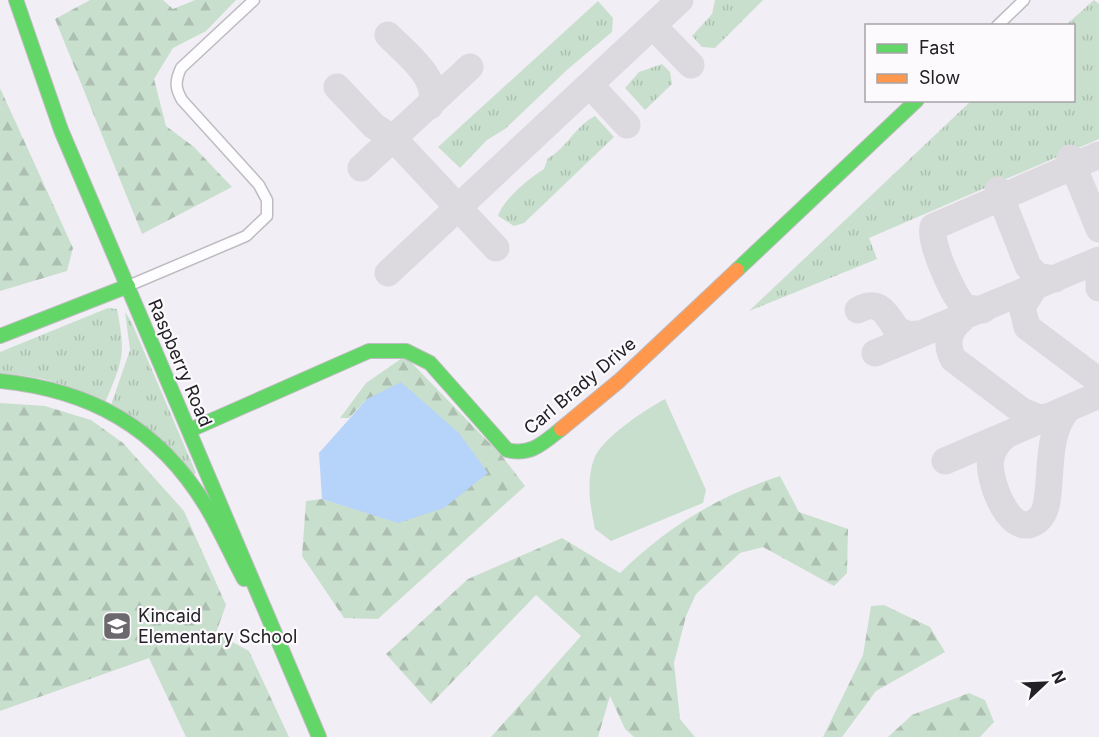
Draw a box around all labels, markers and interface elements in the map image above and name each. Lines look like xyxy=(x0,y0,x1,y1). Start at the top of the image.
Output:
legend xyxy=(865,24,1075,102)
text: Fast xyxy=(919,37,955,58)
text: Slow xyxy=(919,67,960,88)
street label: Raspberry Road xyxy=(144,296,217,430)
street label: Carl Brady Drive xyxy=(520,333,640,438)
place label: Kincaid Elementary School xyxy=(138,605,297,647)
school or university icon: Kincaid Elementary School xyxy=(101,610,133,642)
north arrow xyxy=(1015,653,1075,713)
text: N xyxy=(1047,668,1070,687)

